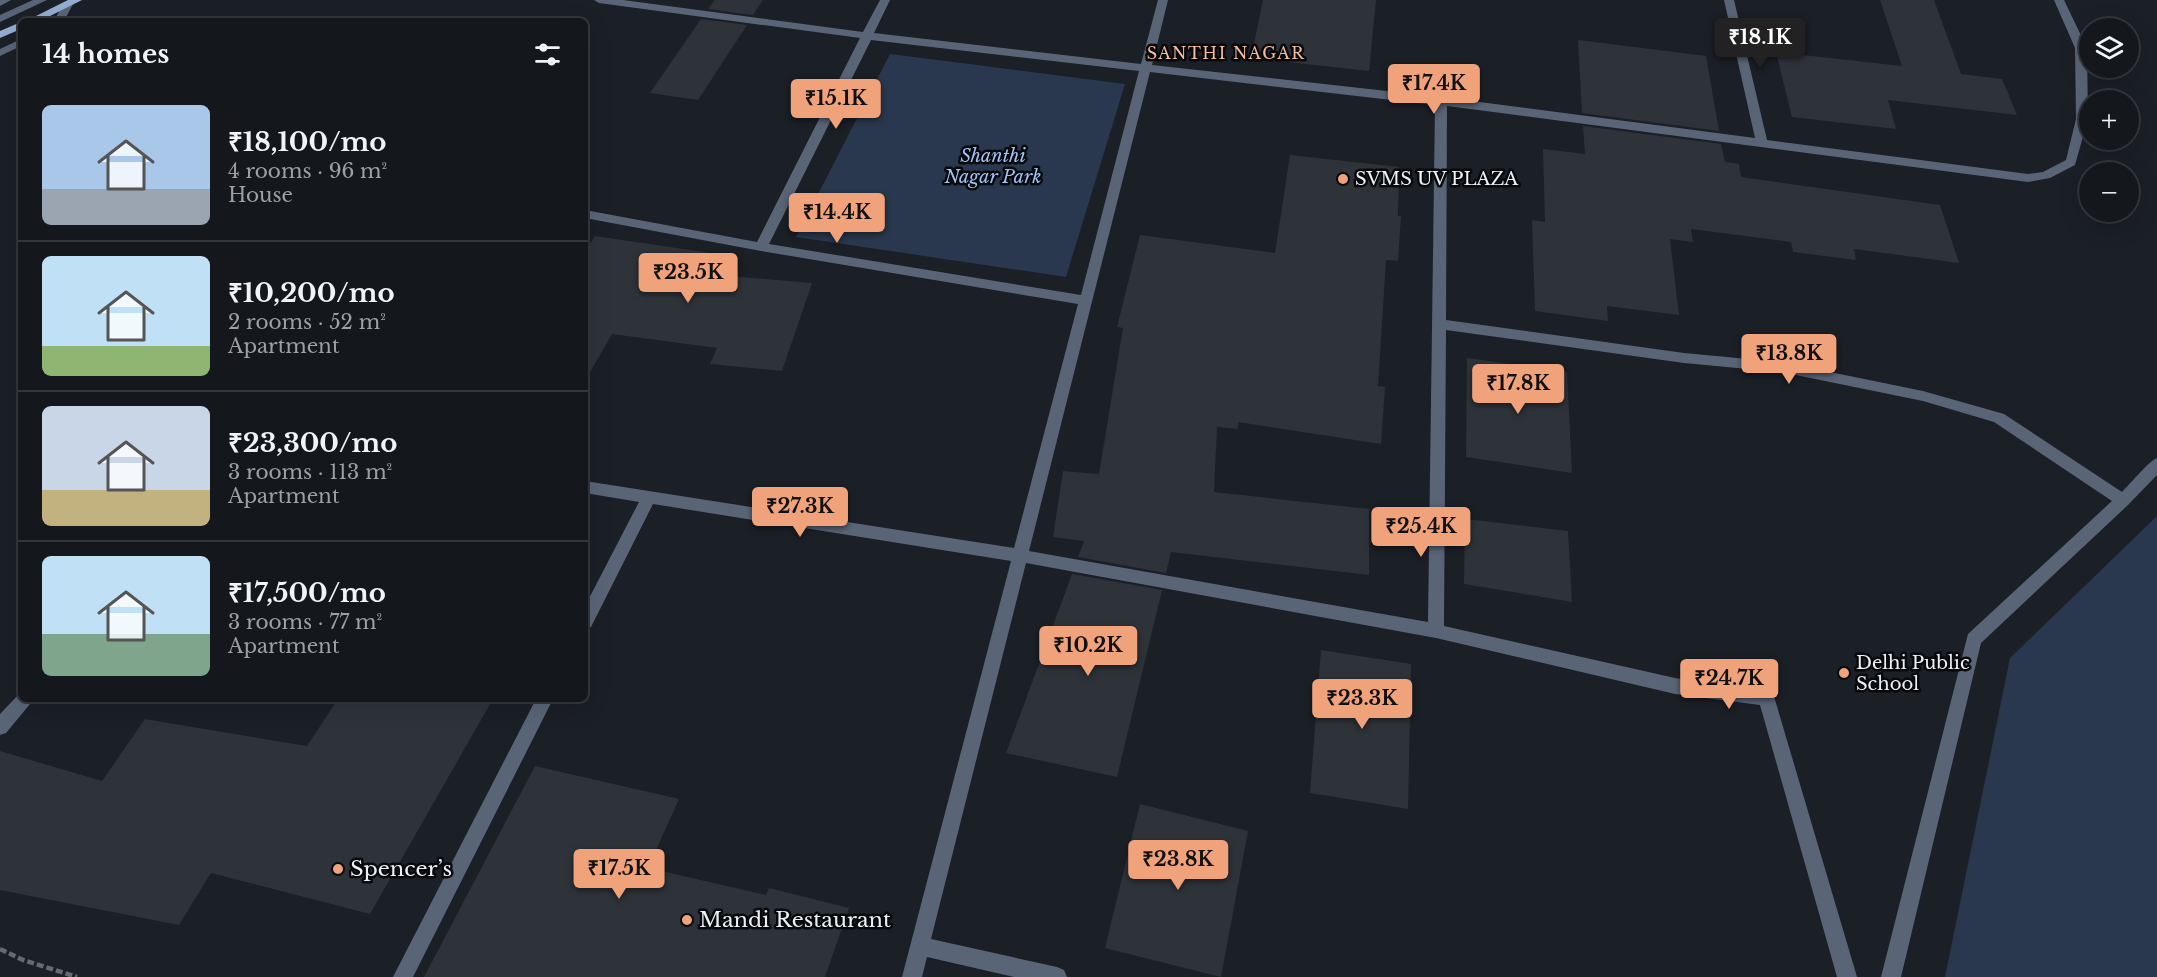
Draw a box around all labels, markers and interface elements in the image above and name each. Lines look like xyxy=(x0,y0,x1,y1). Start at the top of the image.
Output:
pin: ₹18.1K xyxy=(1711,18,1809,69)
map controls xyxy=(2079,18,2139,222)
button: layers xyxy=(2079,18,2139,78)
text: ₹18.1K xyxy=(1728,25,1792,49)
text: 14 homes xyxy=(42,38,169,70)
icon: filters xyxy=(531,38,564,71)
district label: SANTHI NAGAR xyxy=(1147,43,1305,63)
pin: ₹17.4K xyxy=(1385,64,1483,115)
text: ₹17.4K xyxy=(1402,71,1466,95)
pin: ₹15.1K xyxy=(787,79,885,130)
text: ₹15.1K xyxy=(805,86,867,110)
button: + xyxy=(2079,90,2139,150)
text: ₹18,100/mo xyxy=(228,126,386,158)
icon: home xyxy=(90,129,162,201)
park label: Shanthi Nagar Park xyxy=(944,145,1041,188)
text: 4 rooms · 96 m² xyxy=(228,159,387,183)
button: − xyxy=(2079,162,2139,222)
place label: SVMS UV PLAZA xyxy=(1355,168,1519,190)
marker: SVMS UV PLAZA xyxy=(1336,172,1350,186)
text: House xyxy=(228,183,293,207)
pin: ₹14.4K xyxy=(788,193,886,244)
text: ₹14.4K xyxy=(803,200,871,224)
pin: ₹23.5K xyxy=(639,253,737,304)
text: ₹23.5K xyxy=(653,260,723,284)
text: ₹10,200/mo xyxy=(228,277,395,309)
icon: home xyxy=(90,280,162,352)
text: 2 rooms · 52 m² xyxy=(228,310,386,334)
text: Apartment xyxy=(228,334,339,358)
pin: ₹13.8K xyxy=(1740,334,1838,385)
text: ₹13.8K xyxy=(1755,341,1823,365)
pin: ₹17.8K xyxy=(1469,364,1567,415)
text: ₹17.8K xyxy=(1486,371,1550,395)
text: ₹23,300/mo xyxy=(228,427,397,459)
icon: home xyxy=(90,430,162,502)
text: 3 rooms · 113 m² xyxy=(228,460,392,484)
text: Apartment xyxy=(228,484,339,508)
pin: ₹27.3K xyxy=(751,487,849,538)
text: ₹27.3K xyxy=(766,494,834,518)
pin: ₹25.4K xyxy=(1372,507,1470,558)
text: ₹25.4K xyxy=(1385,514,1457,538)
text: ₹17,500/mo xyxy=(228,577,386,609)
icon: home xyxy=(90,580,162,652)
text: 3 rooms · 77 m² xyxy=(228,610,382,634)
pin: ₹10.2K xyxy=(1039,626,1137,677)
text: ₹10.2K xyxy=(1053,633,1123,657)
text: Apartment xyxy=(228,634,339,658)
place label: Delhi Public School xyxy=(1856,652,1970,695)
pin: ₹24.7K xyxy=(1680,659,1778,710)
text: ₹24.7K xyxy=(1694,666,1764,690)
marker: Delhi Public School xyxy=(1837,666,1851,680)
pin: ₹23.3K xyxy=(1313,679,1411,730)
text: ₹23.3K xyxy=(1326,686,1398,710)
pin: ₹23.8K xyxy=(1129,840,1227,891)
text: ₹23.8K xyxy=(1142,847,1214,871)
pin: ₹17.5K xyxy=(570,849,668,900)
place label: Spencer’s xyxy=(350,856,452,882)
text: ₹17.5K xyxy=(588,856,650,880)
marker: Spencer’s xyxy=(331,862,345,876)
place label: Mandi Restaurant xyxy=(699,907,891,933)
marker: Mandi Restaurant xyxy=(680,913,694,927)

